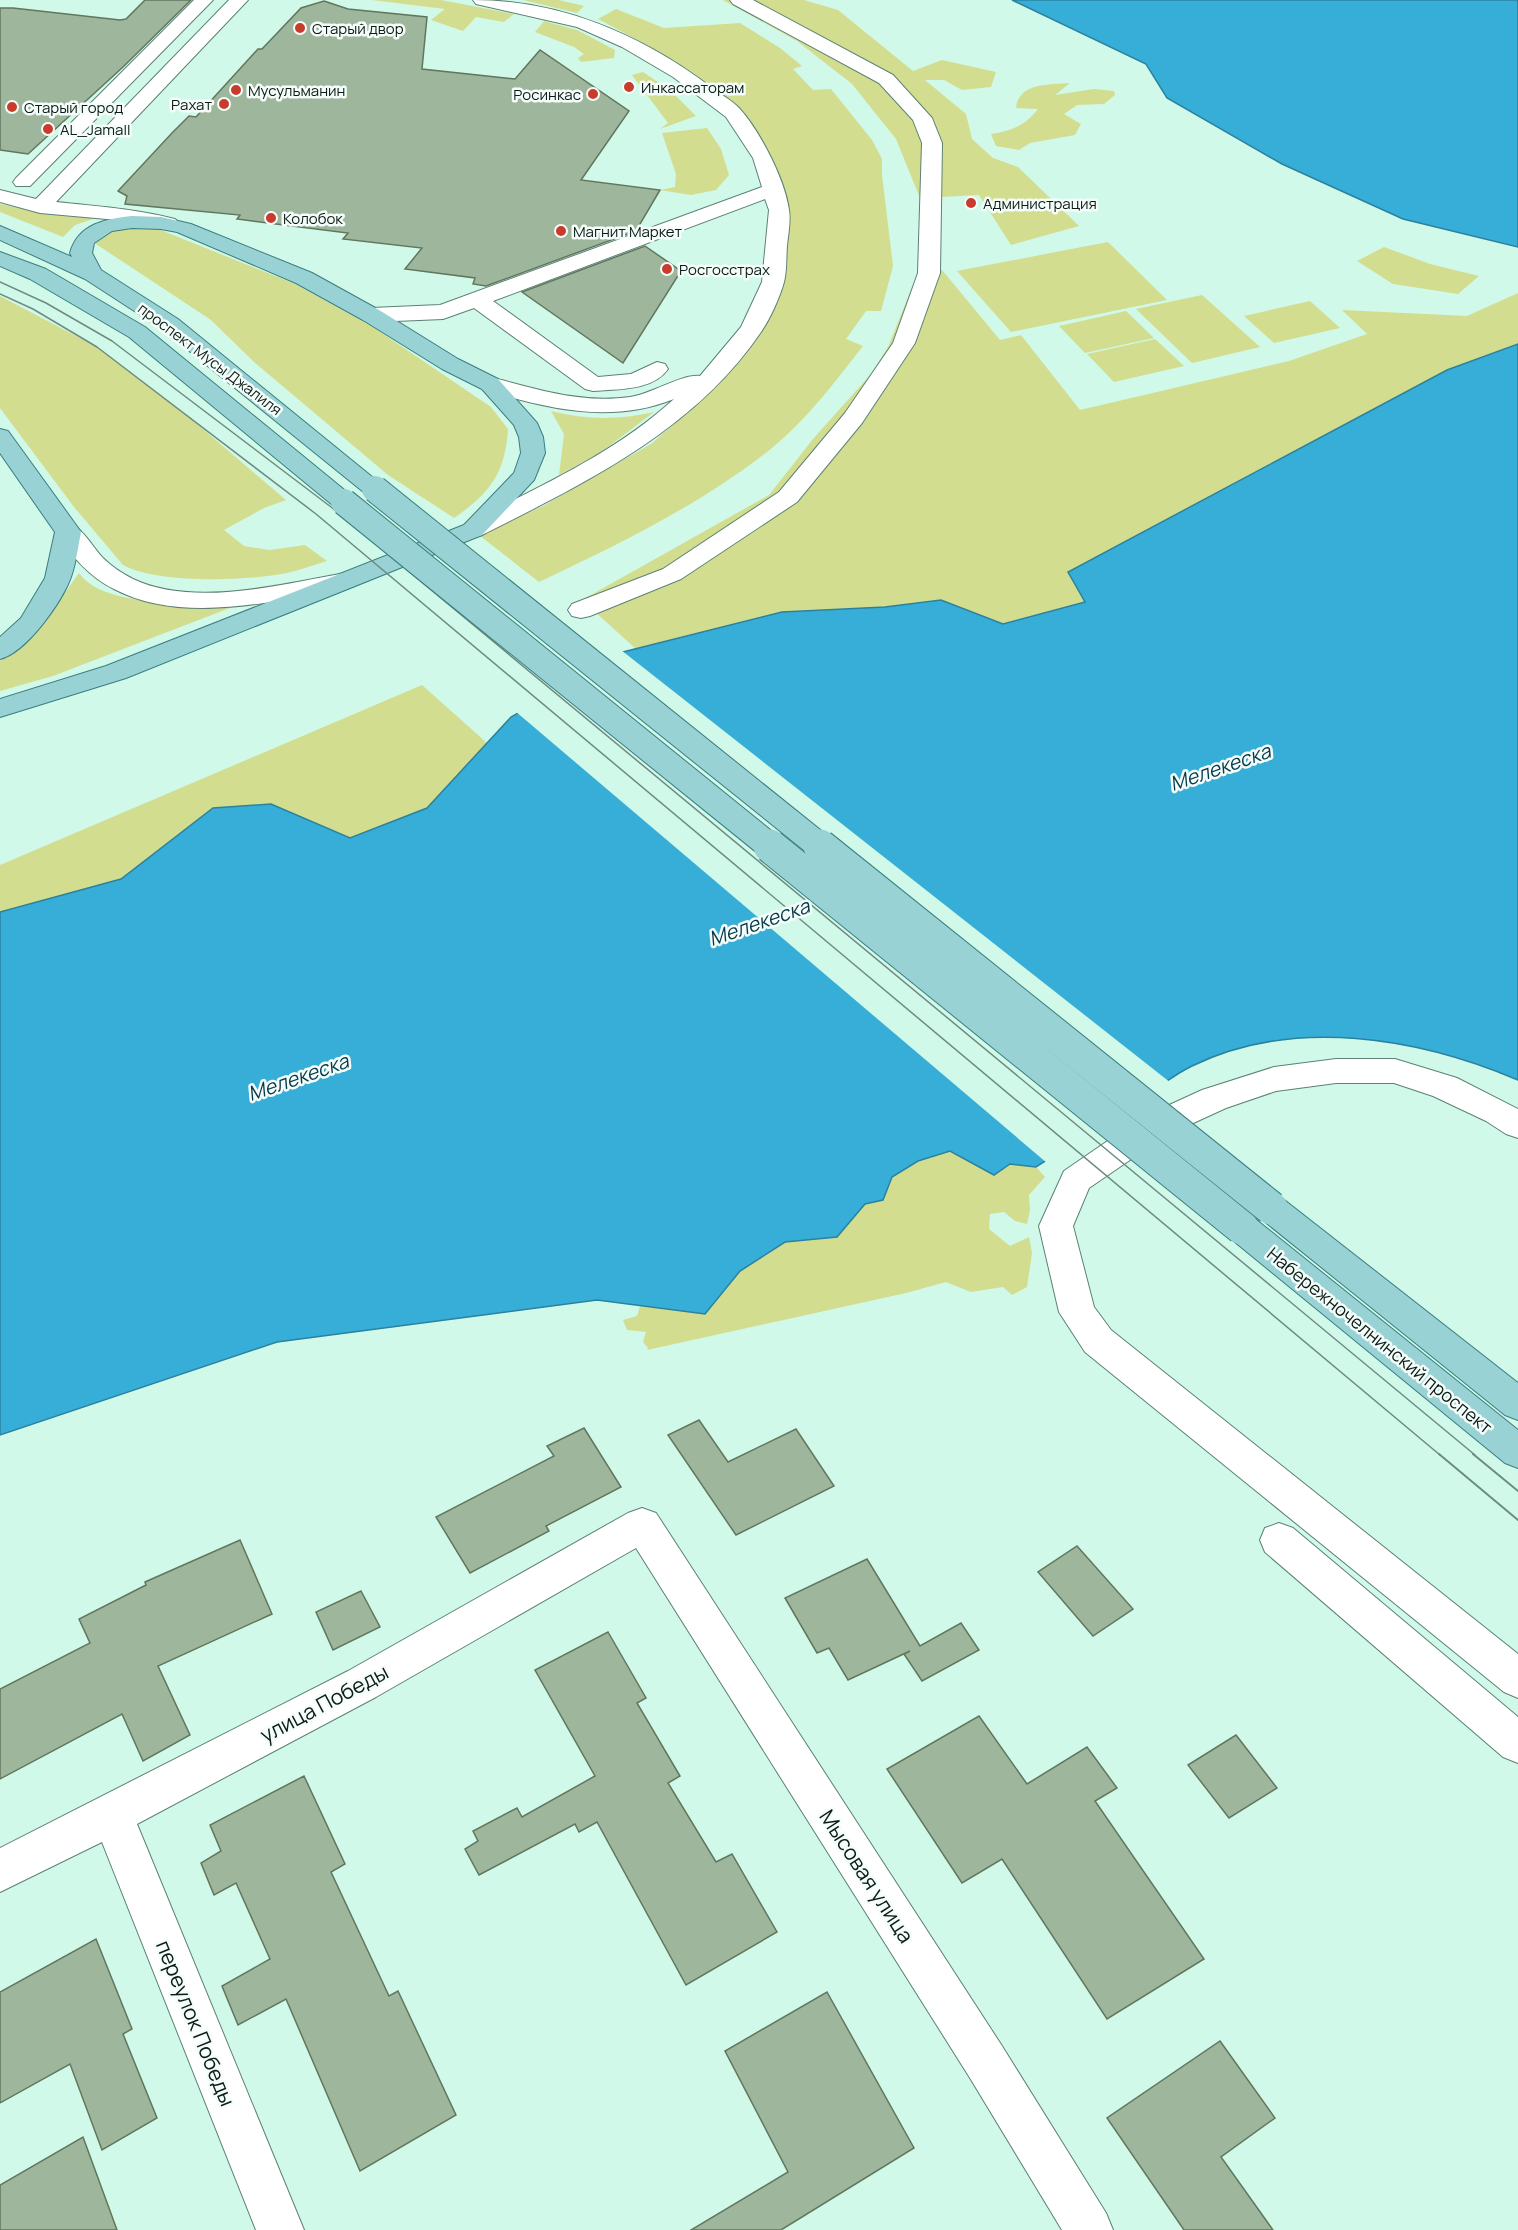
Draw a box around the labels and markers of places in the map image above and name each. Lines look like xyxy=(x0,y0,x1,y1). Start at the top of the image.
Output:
place label: Старый двор xyxy=(312,18,404,39)
marker: Старый двор xyxy=(293,21,307,35)
place label: Инкассаторам xyxy=(641,77,744,98)
place label: Мусульманин xyxy=(248,80,345,101)
marker: Инкассаторам xyxy=(622,80,636,94)
marker: Мусульманин xyxy=(229,83,243,97)
place label: Росинкас xyxy=(513,84,581,105)
marker: Росинкас xyxy=(586,87,600,101)
place label: Рахат xyxy=(171,94,212,115)
place label: Старый город xyxy=(24,97,123,118)
marker: Рахат xyxy=(217,97,231,111)
marker: Старый город xyxy=(5,100,19,114)
place label: AL_Jamall xyxy=(60,119,130,140)
marker: AL_Jamall xyxy=(41,122,55,136)
place label: Администрация xyxy=(983,193,1097,214)
marker: Администрация xyxy=(964,196,978,210)
place label: Колобок xyxy=(283,208,343,229)
marker: Колобок xyxy=(264,211,278,225)
place label: Магнит Маркет xyxy=(573,221,683,242)
marker: Магнит Маркет xyxy=(554,224,568,238)
place label: Росгосстрах xyxy=(679,259,770,280)
marker: Росгосстрах xyxy=(660,262,674,276)

